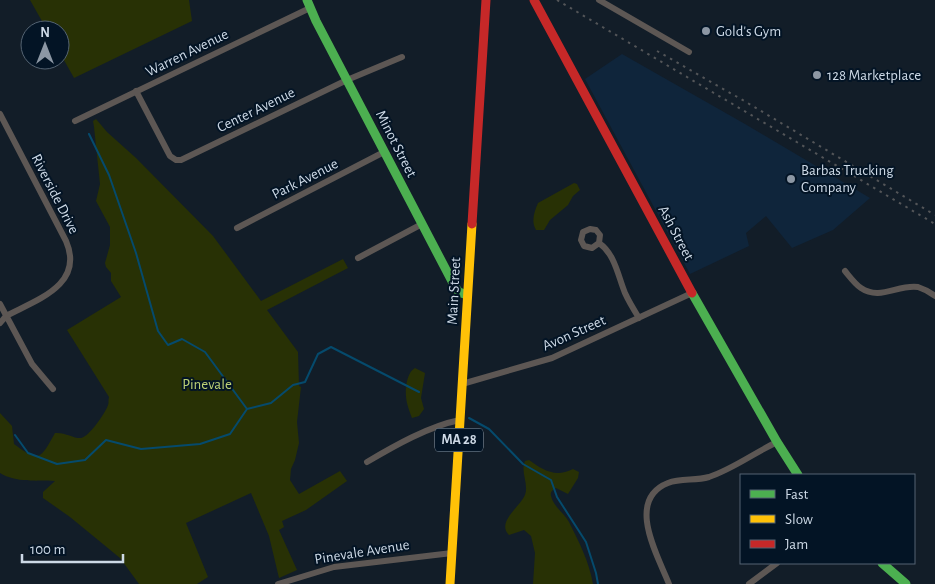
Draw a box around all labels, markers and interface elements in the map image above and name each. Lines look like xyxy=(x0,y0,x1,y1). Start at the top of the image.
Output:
north arrow xyxy=(20,20,70,70)
place label: Gold's Gym xyxy=(716,24,781,39)
marker: Gold's Gym xyxy=(700,25,712,37)
text: N xyxy=(40,26,50,40)
street label: Warren Avenue xyxy=(143,27,231,79)
place label: 128 Marketplace xyxy=(827,68,921,83)
marker: 128 Marketplace xyxy=(811,69,823,81)
street label: Center Avenue xyxy=(215,85,297,135)
street label: Minot Street xyxy=(373,108,419,180)
street label: Riverside Drive xyxy=(28,152,82,236)
street label: Park Avenue xyxy=(269,156,341,202)
place label: Barbas Trucking Company xyxy=(801,163,894,195)
marker: Barbas Trucking Company xyxy=(785,173,797,185)
street label: Ash Street xyxy=(655,203,697,263)
street label: Main Street xyxy=(445,257,463,325)
street label: Avon Street xyxy=(540,312,608,354)
park label: Pinevale xyxy=(182,377,232,392)
road number: MA 28 xyxy=(435,428,483,452)
legend xyxy=(740,474,915,564)
text: Fast xyxy=(785,487,809,502)
text: Slow xyxy=(785,512,813,527)
scale bar xyxy=(22,532,124,564)
street label: Pinevale Avenue xyxy=(313,537,411,567)
text: Jam xyxy=(785,537,808,552)
text: 100 m xyxy=(30,542,65,557)

